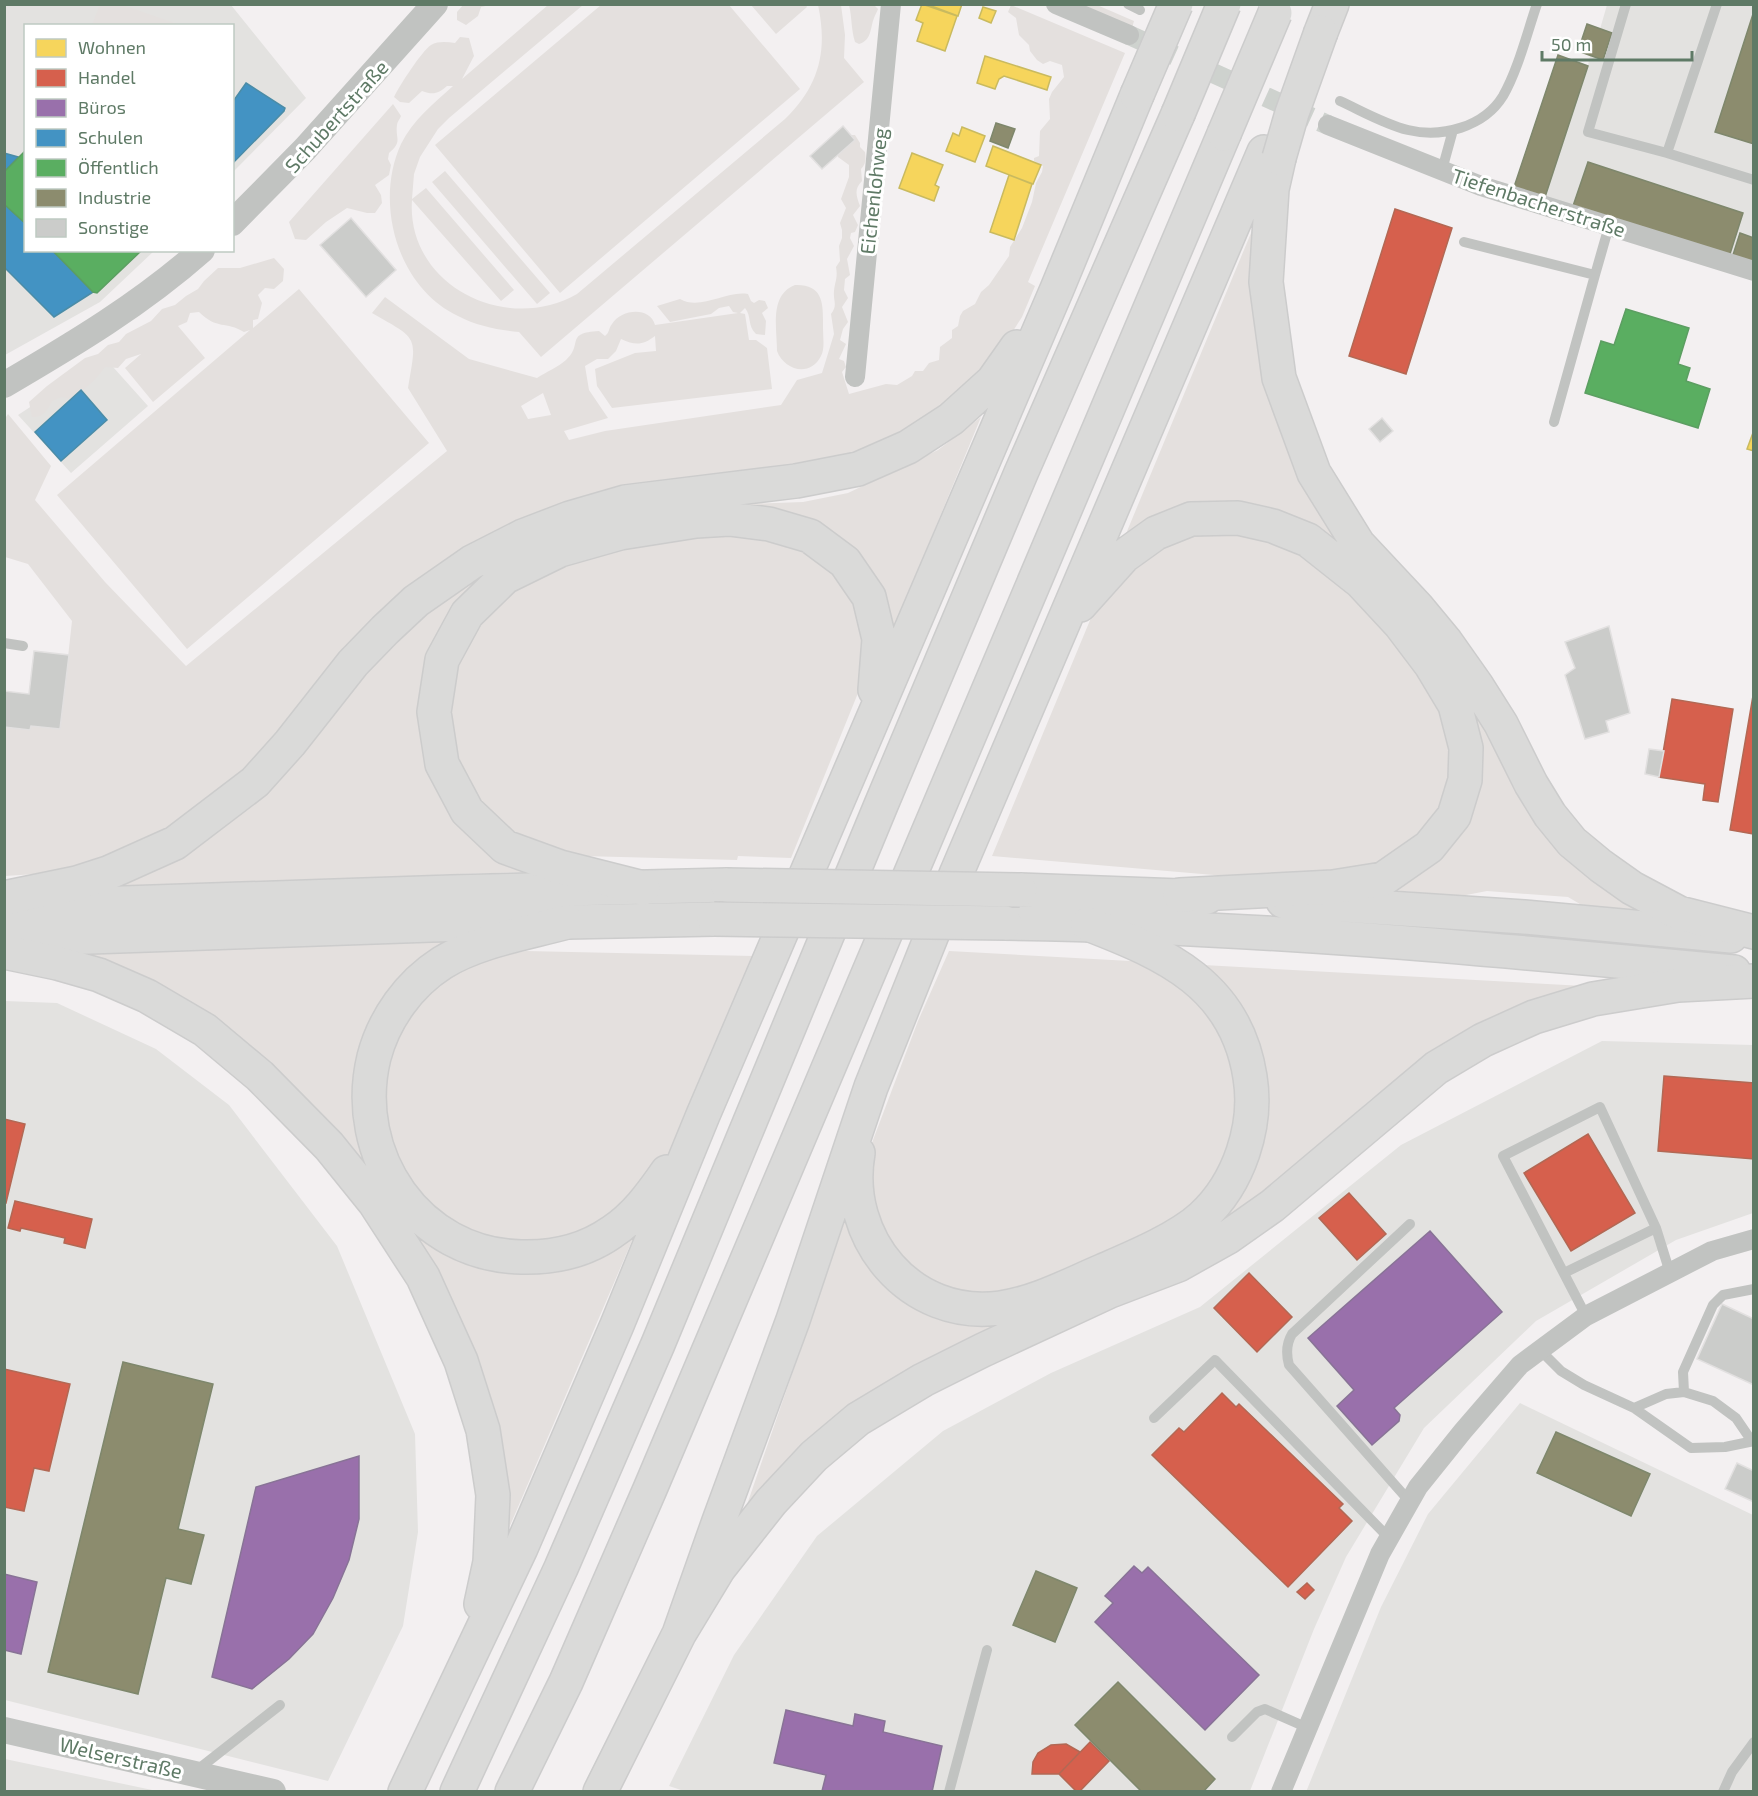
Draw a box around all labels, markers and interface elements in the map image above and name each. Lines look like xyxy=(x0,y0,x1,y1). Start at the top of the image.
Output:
legend xyxy=(24,24,234,252)
scale bar xyxy=(1542,24,1692,62)
text: 50 m xyxy=(1551,33,1591,55)
text: Wohnen xyxy=(78,36,146,58)
street label: Schubertstraße xyxy=(279,55,393,177)
text: Handel xyxy=(78,66,136,88)
text: Büros xyxy=(78,96,126,118)
text: Schulen xyxy=(78,126,143,148)
street label: Eichenlohweg xyxy=(854,127,892,255)
text: Öffentlich xyxy=(78,156,159,178)
street label: Tiefenbacherstraße xyxy=(1449,163,1629,241)
text: Industrie xyxy=(78,186,151,208)
text: Sonstige xyxy=(78,216,149,238)
street label: Welserstraße xyxy=(57,1731,185,1783)

